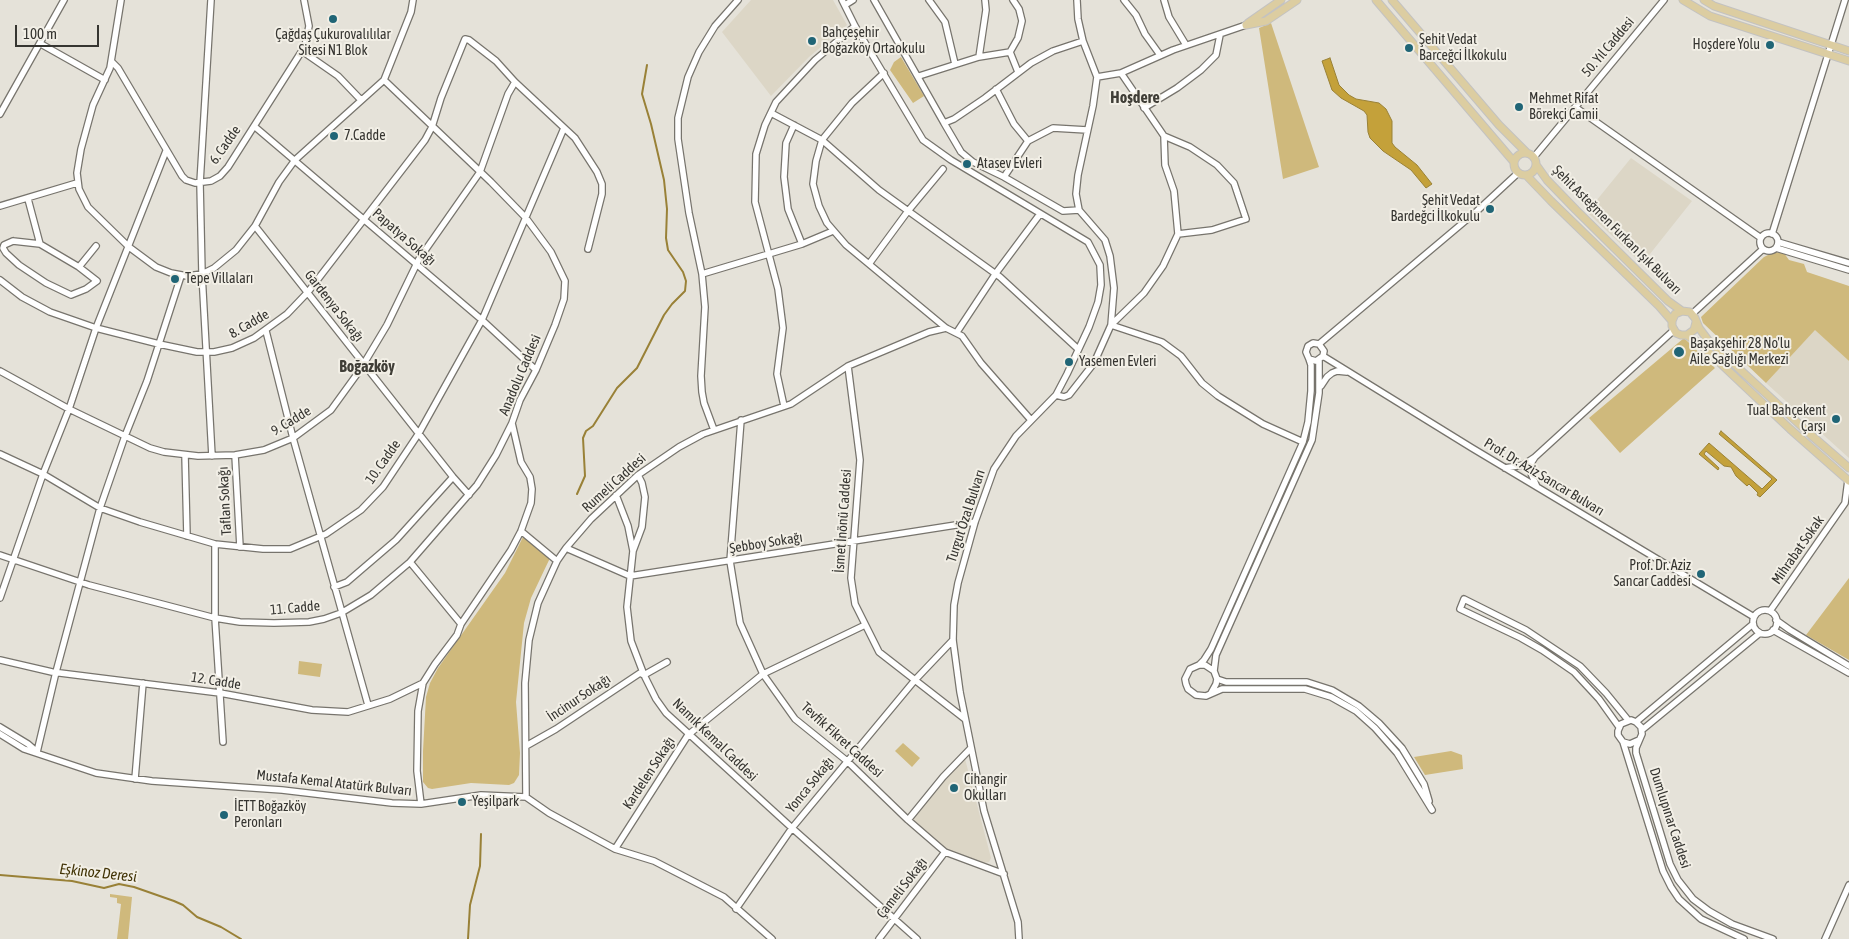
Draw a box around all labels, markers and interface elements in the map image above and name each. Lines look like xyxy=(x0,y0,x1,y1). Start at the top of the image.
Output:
marker: Çağdaş Çukurovalılılar Sitesi N1 Blok xyxy=(327,13,339,25)
street label: 50. Yıl Caddesi xyxy=(1578,14,1638,80)
scale bar xyxy=(18,15,101,47)
text: 100 m xyxy=(23,25,57,42)
place label: Bahçeşehir Boğazköy Ortaokulu xyxy=(822,25,925,58)
place label: Çağdaş Çukurovalılılar Sitesi N1 Blok xyxy=(275,27,391,59)
place label: Şehit Vedat Barceğci İlkokulu xyxy=(1419,32,1507,64)
marker: Bahçeşehir Boğazköy Ortaokulu xyxy=(806,35,818,47)
place label: Hoşdere Yolu xyxy=(1693,37,1760,53)
marker: Hoşdere Yolu xyxy=(1764,39,1776,51)
marker: Şehit Vedat Barceğci İlkokulu xyxy=(1403,42,1415,54)
district label: Hoşdere xyxy=(1110,88,1160,108)
place label: Mehmet Rifat Börekçi Camii xyxy=(1529,91,1599,124)
marker: Mehmet Rifat Börekçi Camii xyxy=(1513,101,1525,113)
street label: 6. Cadde xyxy=(206,122,244,168)
place label: 7.Cadde xyxy=(344,128,386,144)
marker: 7.Cadde xyxy=(328,130,340,142)
place label: Atasev Evleri xyxy=(977,156,1042,172)
marker: Atasev Evleri xyxy=(961,158,973,170)
street label: Şehit Asteğmen Furkan Işık Bulvarı xyxy=(1549,162,1685,298)
place label: Şehit Vedat Bardeğci İlkokulu xyxy=(1391,193,1480,226)
marker: Şehit Vedat Bardeğci İlkokulu xyxy=(1484,203,1496,215)
street label: Papatya Sokağı xyxy=(369,205,439,269)
street label: Gardenya Sokağı xyxy=(301,267,367,345)
place label: Tepe Villaları xyxy=(185,271,253,287)
marker: Tepe Villaları xyxy=(169,273,181,285)
street label: 8. Cadde xyxy=(226,306,272,342)
street label: Anadolu Caddesi xyxy=(495,332,545,418)
place label: Başakşehir 28 No'lu Aile Sağlığı Merkezi xyxy=(1690,336,1790,368)
marker: Başakşehir 28 No'lu Aile Sağlığı Merkezi xyxy=(1672,345,1686,359)
place label: Yasemen Evleri xyxy=(1079,354,1156,370)
marker: Yasemen Evleri xyxy=(1063,356,1075,368)
district label: Boğazköy xyxy=(339,357,395,377)
street label: 9. Cadde xyxy=(268,403,314,439)
place label: Tual Bahçekent Çarşı xyxy=(1747,403,1826,436)
marker: Tual Bahçekent Çarşı xyxy=(1830,413,1842,425)
street label: Prof. Dr. Aziz Sancar Bulvarı xyxy=(1481,434,1607,520)
street label: 10. Cadde xyxy=(362,437,404,487)
street label: Rumeli Caddesi xyxy=(579,450,649,516)
street label: Taflan Sokağı xyxy=(215,466,235,536)
street label: Turgut Özal Bulvarı xyxy=(943,468,989,564)
street label: İsmet İnönü Caddesi xyxy=(831,469,855,573)
street label: Mihrabat Sokak xyxy=(1768,512,1828,588)
street label: Şebboy Sokağı xyxy=(728,529,804,557)
place label: Prof. Dr. Aziz Sancar Caddesi xyxy=(1613,558,1691,590)
marker: Prof. Dr. Aziz Sancar Caddesi xyxy=(1695,568,1707,580)
street label: 11. Cadde xyxy=(269,597,321,619)
street label: 12. Cadde xyxy=(190,669,242,693)
street label: İncinur Sokağı xyxy=(544,671,614,725)
street label: Namık Kemal Caddesi xyxy=(669,695,761,785)
street label: Tevfik Fikret Caddesi xyxy=(798,699,886,781)
street label: Kardelen Sokağı xyxy=(619,734,679,812)
street label: Yonca Sokağı xyxy=(782,754,838,816)
street label: Dumlupınar Caddesi xyxy=(1646,765,1694,871)
street label: Mustafa Kemal Atatürk Bulvarı xyxy=(256,766,412,800)
place label: Cihangir Okulları xyxy=(964,772,1007,804)
marker: Cihangir Okulları xyxy=(948,782,960,794)
place label: Yeşilpark xyxy=(472,794,519,810)
marker: Yeşilpark xyxy=(456,796,468,808)
place label: İETT Boğazköy Peronları xyxy=(234,799,306,832)
marker: İETT Boğazköy Peronları xyxy=(218,809,230,821)
street label: Çameli Sokağı xyxy=(873,854,931,922)
water label: Eşkinoz Deresi xyxy=(58,860,138,886)

